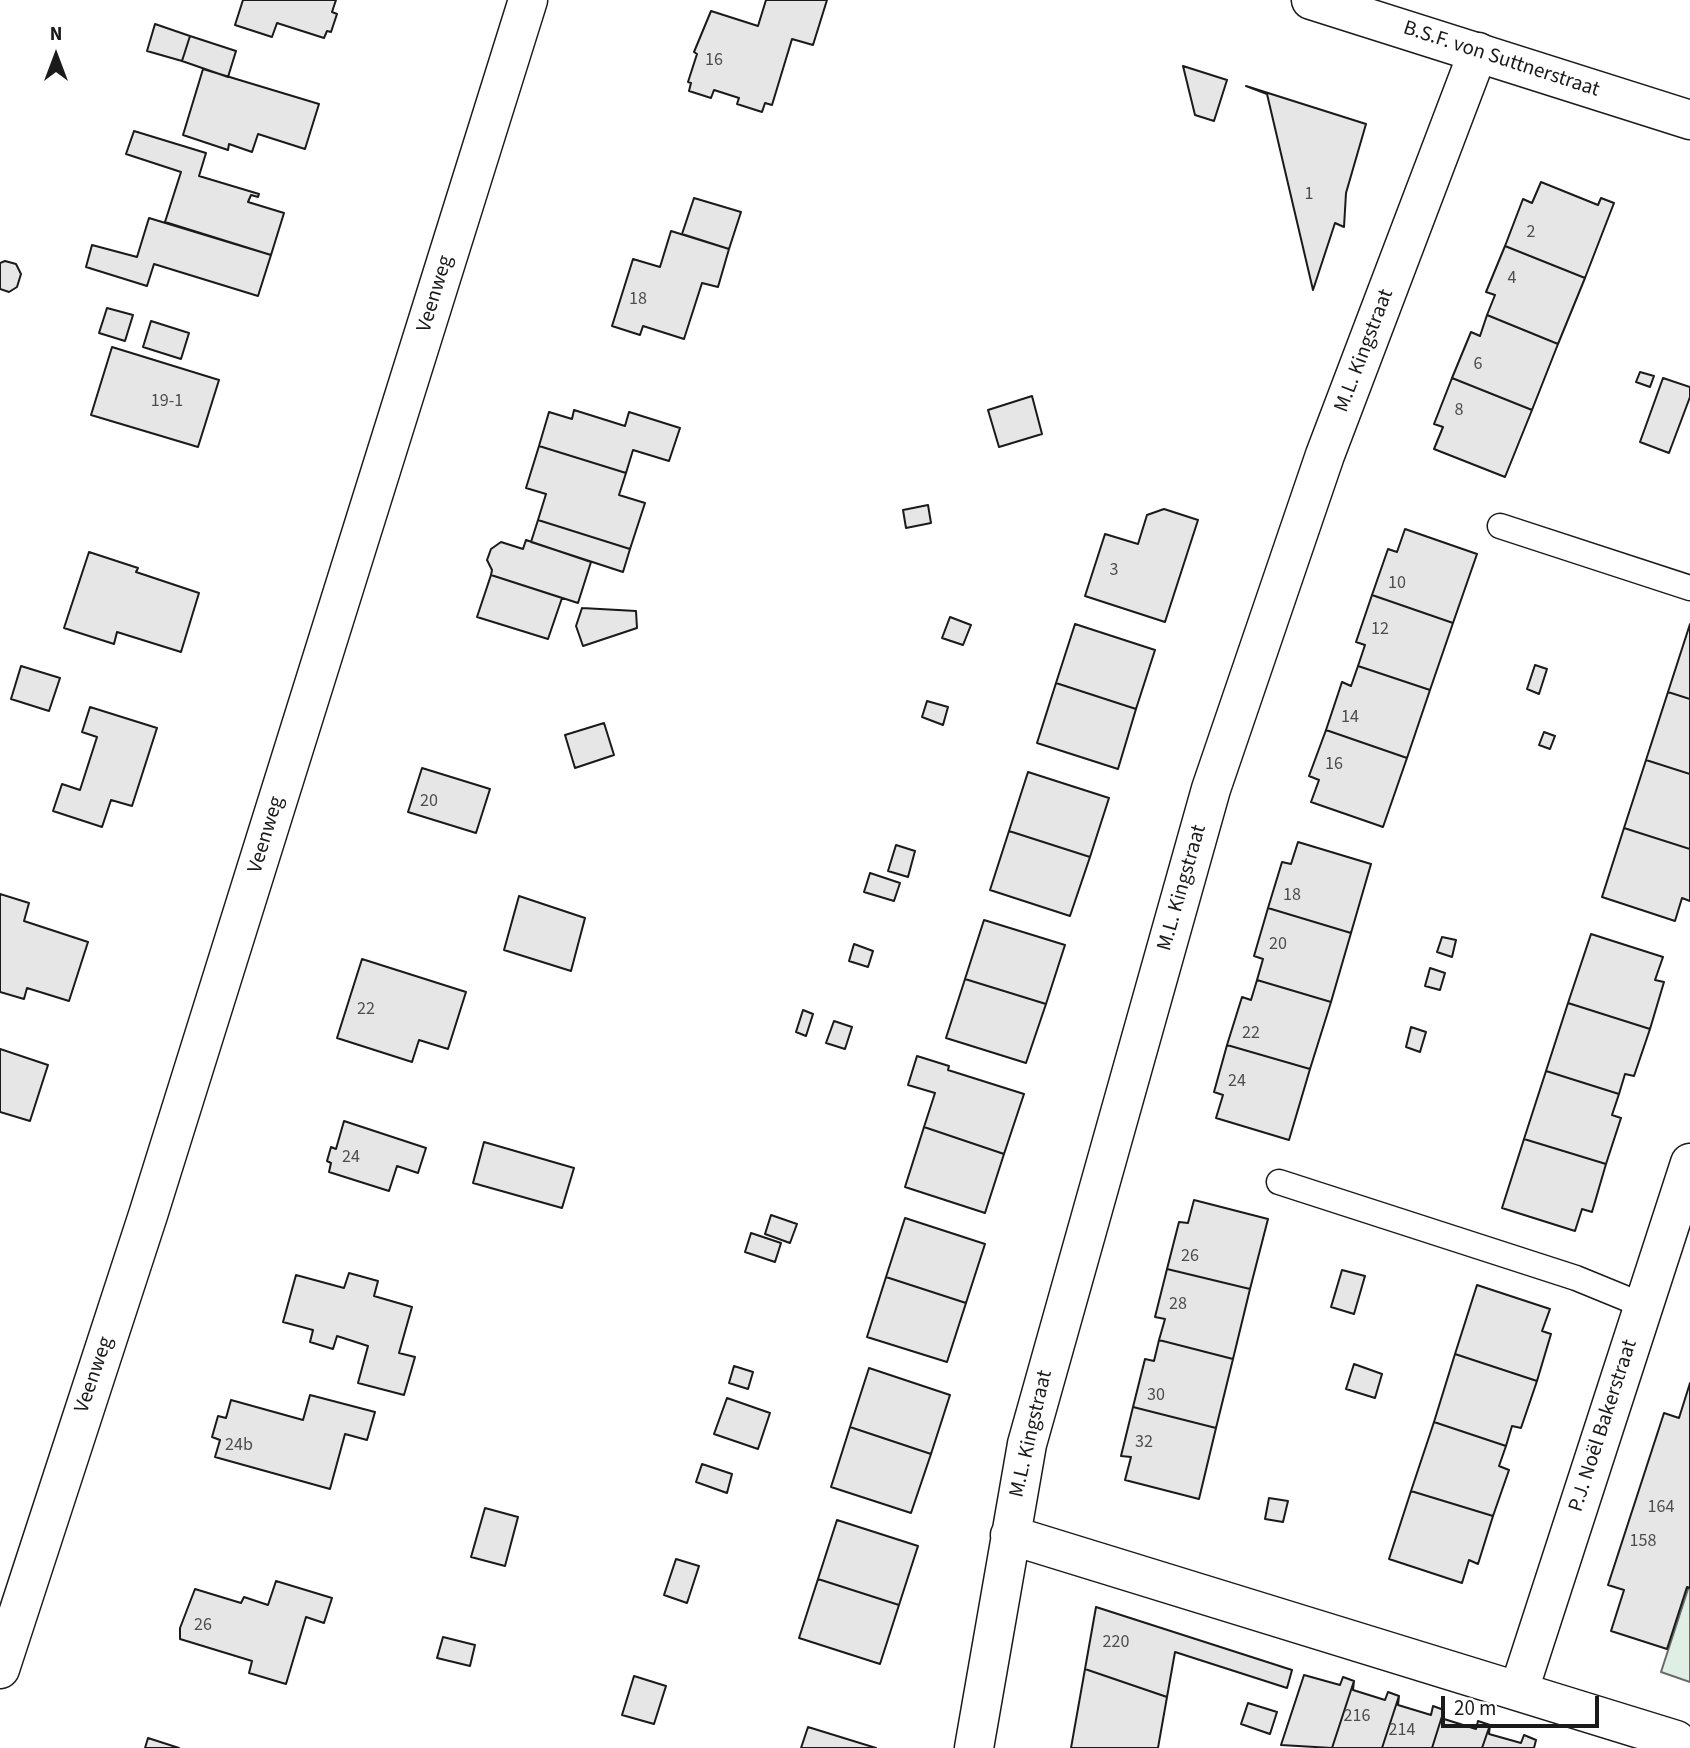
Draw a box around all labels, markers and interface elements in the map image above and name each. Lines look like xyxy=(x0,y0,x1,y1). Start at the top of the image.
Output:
street label: B.S.F. von Suttnerstraat xyxy=(1400,16,1602,104)
north arrow xyxy=(21,21,91,91)
text: N xyxy=(50,21,62,48)
house number: 16 xyxy=(705,50,723,72)
house number: 1 xyxy=(1305,184,1313,206)
house number: 2 xyxy=(1527,222,1535,244)
street label: Veenweg xyxy=(412,253,460,335)
house number: 4 xyxy=(1508,268,1516,290)
street label: M.L. Kingstraat xyxy=(1330,286,1400,416)
house number: 18 xyxy=(629,289,647,311)
house number: 6 xyxy=(1474,354,1482,376)
house number: 19-1 xyxy=(151,391,183,413)
house number: 8 xyxy=(1455,400,1463,422)
house number: 3 xyxy=(1110,560,1118,582)
house number: 10 xyxy=(1388,573,1406,595)
house number: 12 xyxy=(1371,619,1389,641)
house number: 14 xyxy=(1341,707,1359,729)
house number: 16 xyxy=(1325,754,1343,776)
house number: 20 xyxy=(420,791,438,813)
street label: Veenweg xyxy=(243,794,291,876)
street label: M.L. Kingstraat xyxy=(1153,822,1213,954)
house number: 18 xyxy=(1283,885,1301,907)
house number: 20 xyxy=(1269,934,1287,956)
house number: 22 xyxy=(357,999,375,1021)
house number: 22 xyxy=(1242,1023,1260,1045)
house number: 24 xyxy=(1228,1071,1246,1093)
house number: 24 xyxy=(342,1147,360,1169)
house number: 26 xyxy=(1181,1246,1199,1268)
house number: 28 xyxy=(1169,1294,1187,1316)
street label: Veenweg xyxy=(70,1334,120,1416)
street label: P.J. Noël Bakerstraat xyxy=(1564,1337,1644,1515)
street label: M.L. Kingstraat xyxy=(1005,1368,1059,1500)
house number: 30 xyxy=(1147,1385,1165,1407)
house number: 32 xyxy=(1135,1432,1153,1454)
house number: 24b xyxy=(225,1435,253,1457)
house number: 164 xyxy=(1648,1497,1674,1519)
house number: 158 xyxy=(1630,1531,1656,1553)
house number: 26 xyxy=(194,1615,212,1637)
house number: 220 xyxy=(1103,1632,1129,1654)
scale bar xyxy=(1445,1682,1602,1726)
text: 20 m xyxy=(1454,1693,1496,1723)
house number: 216 xyxy=(1344,1706,1370,1728)
house number: 214 xyxy=(1389,1720,1415,1742)

